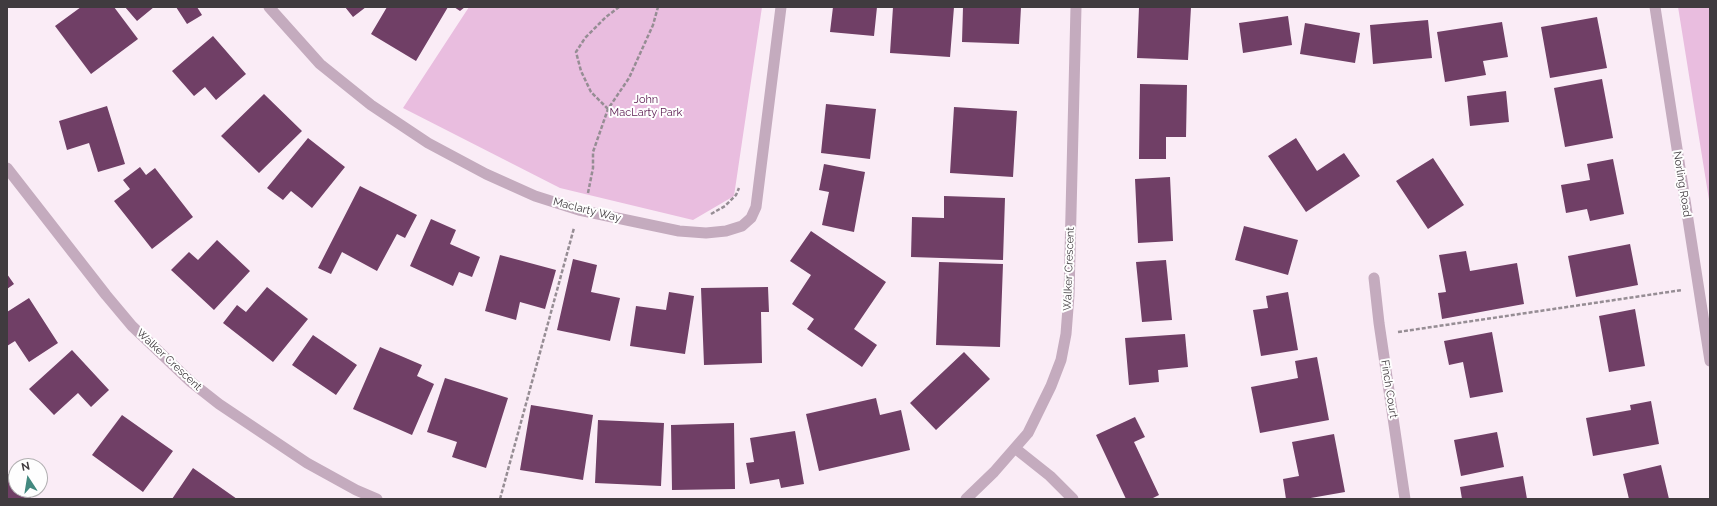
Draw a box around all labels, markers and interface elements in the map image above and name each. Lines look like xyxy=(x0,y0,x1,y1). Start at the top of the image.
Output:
park label: John MacLarty Park xyxy=(610,93,682,119)
street label: Norling Road xyxy=(1670,150,1694,218)
street label: Maclarty Way xyxy=(552,195,622,225)
street label: Walker Crescent xyxy=(1061,227,1077,311)
street label: Walker Crescent xyxy=(134,327,204,393)
street label: Finch Court xyxy=(1378,359,1400,419)
north arrow xyxy=(8,458,48,498)
text: N xyxy=(20,460,31,474)

